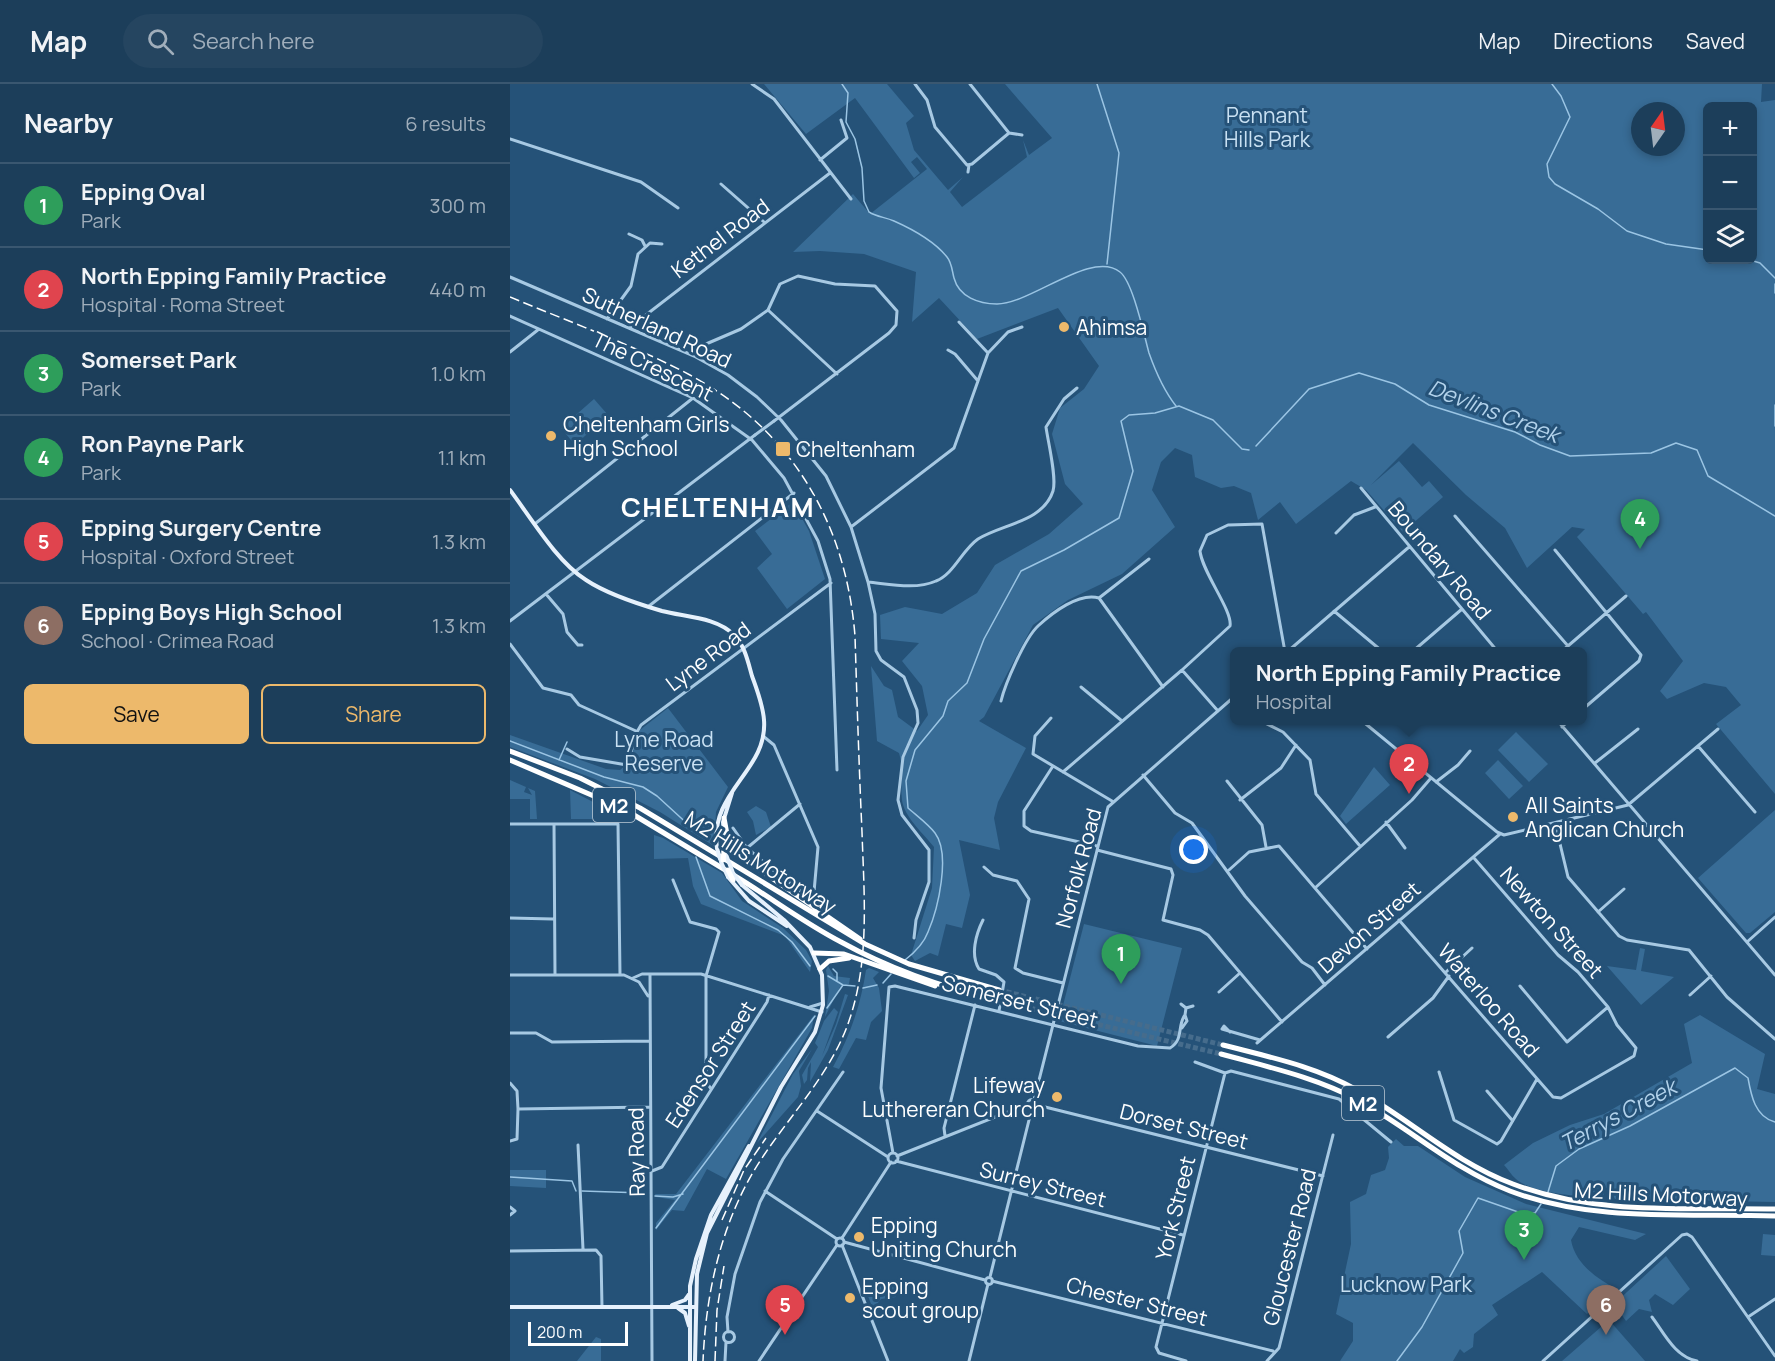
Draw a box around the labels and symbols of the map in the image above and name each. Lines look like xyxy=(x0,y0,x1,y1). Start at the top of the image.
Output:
park label: Pennant Hills Park xyxy=(1224,101,1311,153)
north arrow xyxy=(1631,102,1685,156)
street label: Kethel Road xyxy=(665,192,775,284)
street label: Sutherland Road xyxy=(578,280,736,374)
place label: Ahimsa xyxy=(1076,313,1147,341)
marker: Ahimsa xyxy=(1057,320,1071,334)
street label: The Crescent xyxy=(588,325,718,407)
water label: Devlins Creek xyxy=(1424,372,1567,451)
place label: Cheltenham Girls High School xyxy=(563,410,729,462)
marker: Cheltenham Girls High School xyxy=(544,429,558,443)
place label: Cheltenham xyxy=(796,435,915,463)
marker: Cheltenham xyxy=(774,440,792,458)
district label: CHELTENHAM xyxy=(621,488,815,525)
street label: Boundary Road xyxy=(1382,495,1498,625)
pin: 4 xyxy=(1620,500,1660,549)
street label: Lyne Road xyxy=(660,615,756,697)
park label: Lyne Road Reserve xyxy=(614,725,714,777)
pin: 2 xyxy=(1390,744,1428,794)
road number: M2 xyxy=(593,788,635,822)
place label: All Saints Anglican Church xyxy=(1525,791,1684,843)
street label: M2 Hills Motorway xyxy=(680,804,842,920)
street label: Norfolk Road xyxy=(1049,805,1107,931)
marker: All Saints Anglican Church xyxy=(1506,810,1520,824)
your location xyxy=(1179,835,1208,864)
street label: Newton Street xyxy=(1494,860,1610,984)
street label: Devon Street xyxy=(1312,875,1426,979)
pin: 1 xyxy=(1102,934,1140,984)
street label: Waterloo Road xyxy=(1432,937,1546,1063)
street label: Somerset Street xyxy=(939,968,1101,1034)
street label: Edensor Street xyxy=(659,995,761,1133)
water label: Terrys Creek xyxy=(1555,1070,1684,1158)
place label: Lifeway Luthereran Church xyxy=(862,1071,1045,1123)
road number: M2 xyxy=(1342,1086,1384,1120)
marker: Lifeway Luthereran Church xyxy=(1050,1090,1064,1104)
street label: Dorset Street xyxy=(1117,1097,1251,1155)
street label: Ray Road xyxy=(621,1107,651,1197)
street label: York Street xyxy=(1149,1153,1201,1263)
street label: Surrey Street xyxy=(977,1155,1109,1213)
street label: Gloucester Road xyxy=(1256,1165,1322,1329)
street label: M2 Hills Motorway xyxy=(1573,1175,1749,1213)
pin: 3 xyxy=(1504,1210,1544,1260)
place label: Epping Uniting Church xyxy=(871,1211,1017,1263)
marker: Epping Uniting Church xyxy=(852,1230,866,1244)
street label: Chester Street xyxy=(1064,1270,1210,1332)
park label: Lucknow Park xyxy=(1340,1270,1472,1298)
place label: Epping scout group xyxy=(862,1272,979,1324)
pin: 5 xyxy=(766,1286,804,1335)
pin: 6 xyxy=(1586,1286,1626,1335)
marker: Epping scout group xyxy=(843,1291,857,1305)
scale bar xyxy=(528,1319,628,1346)

